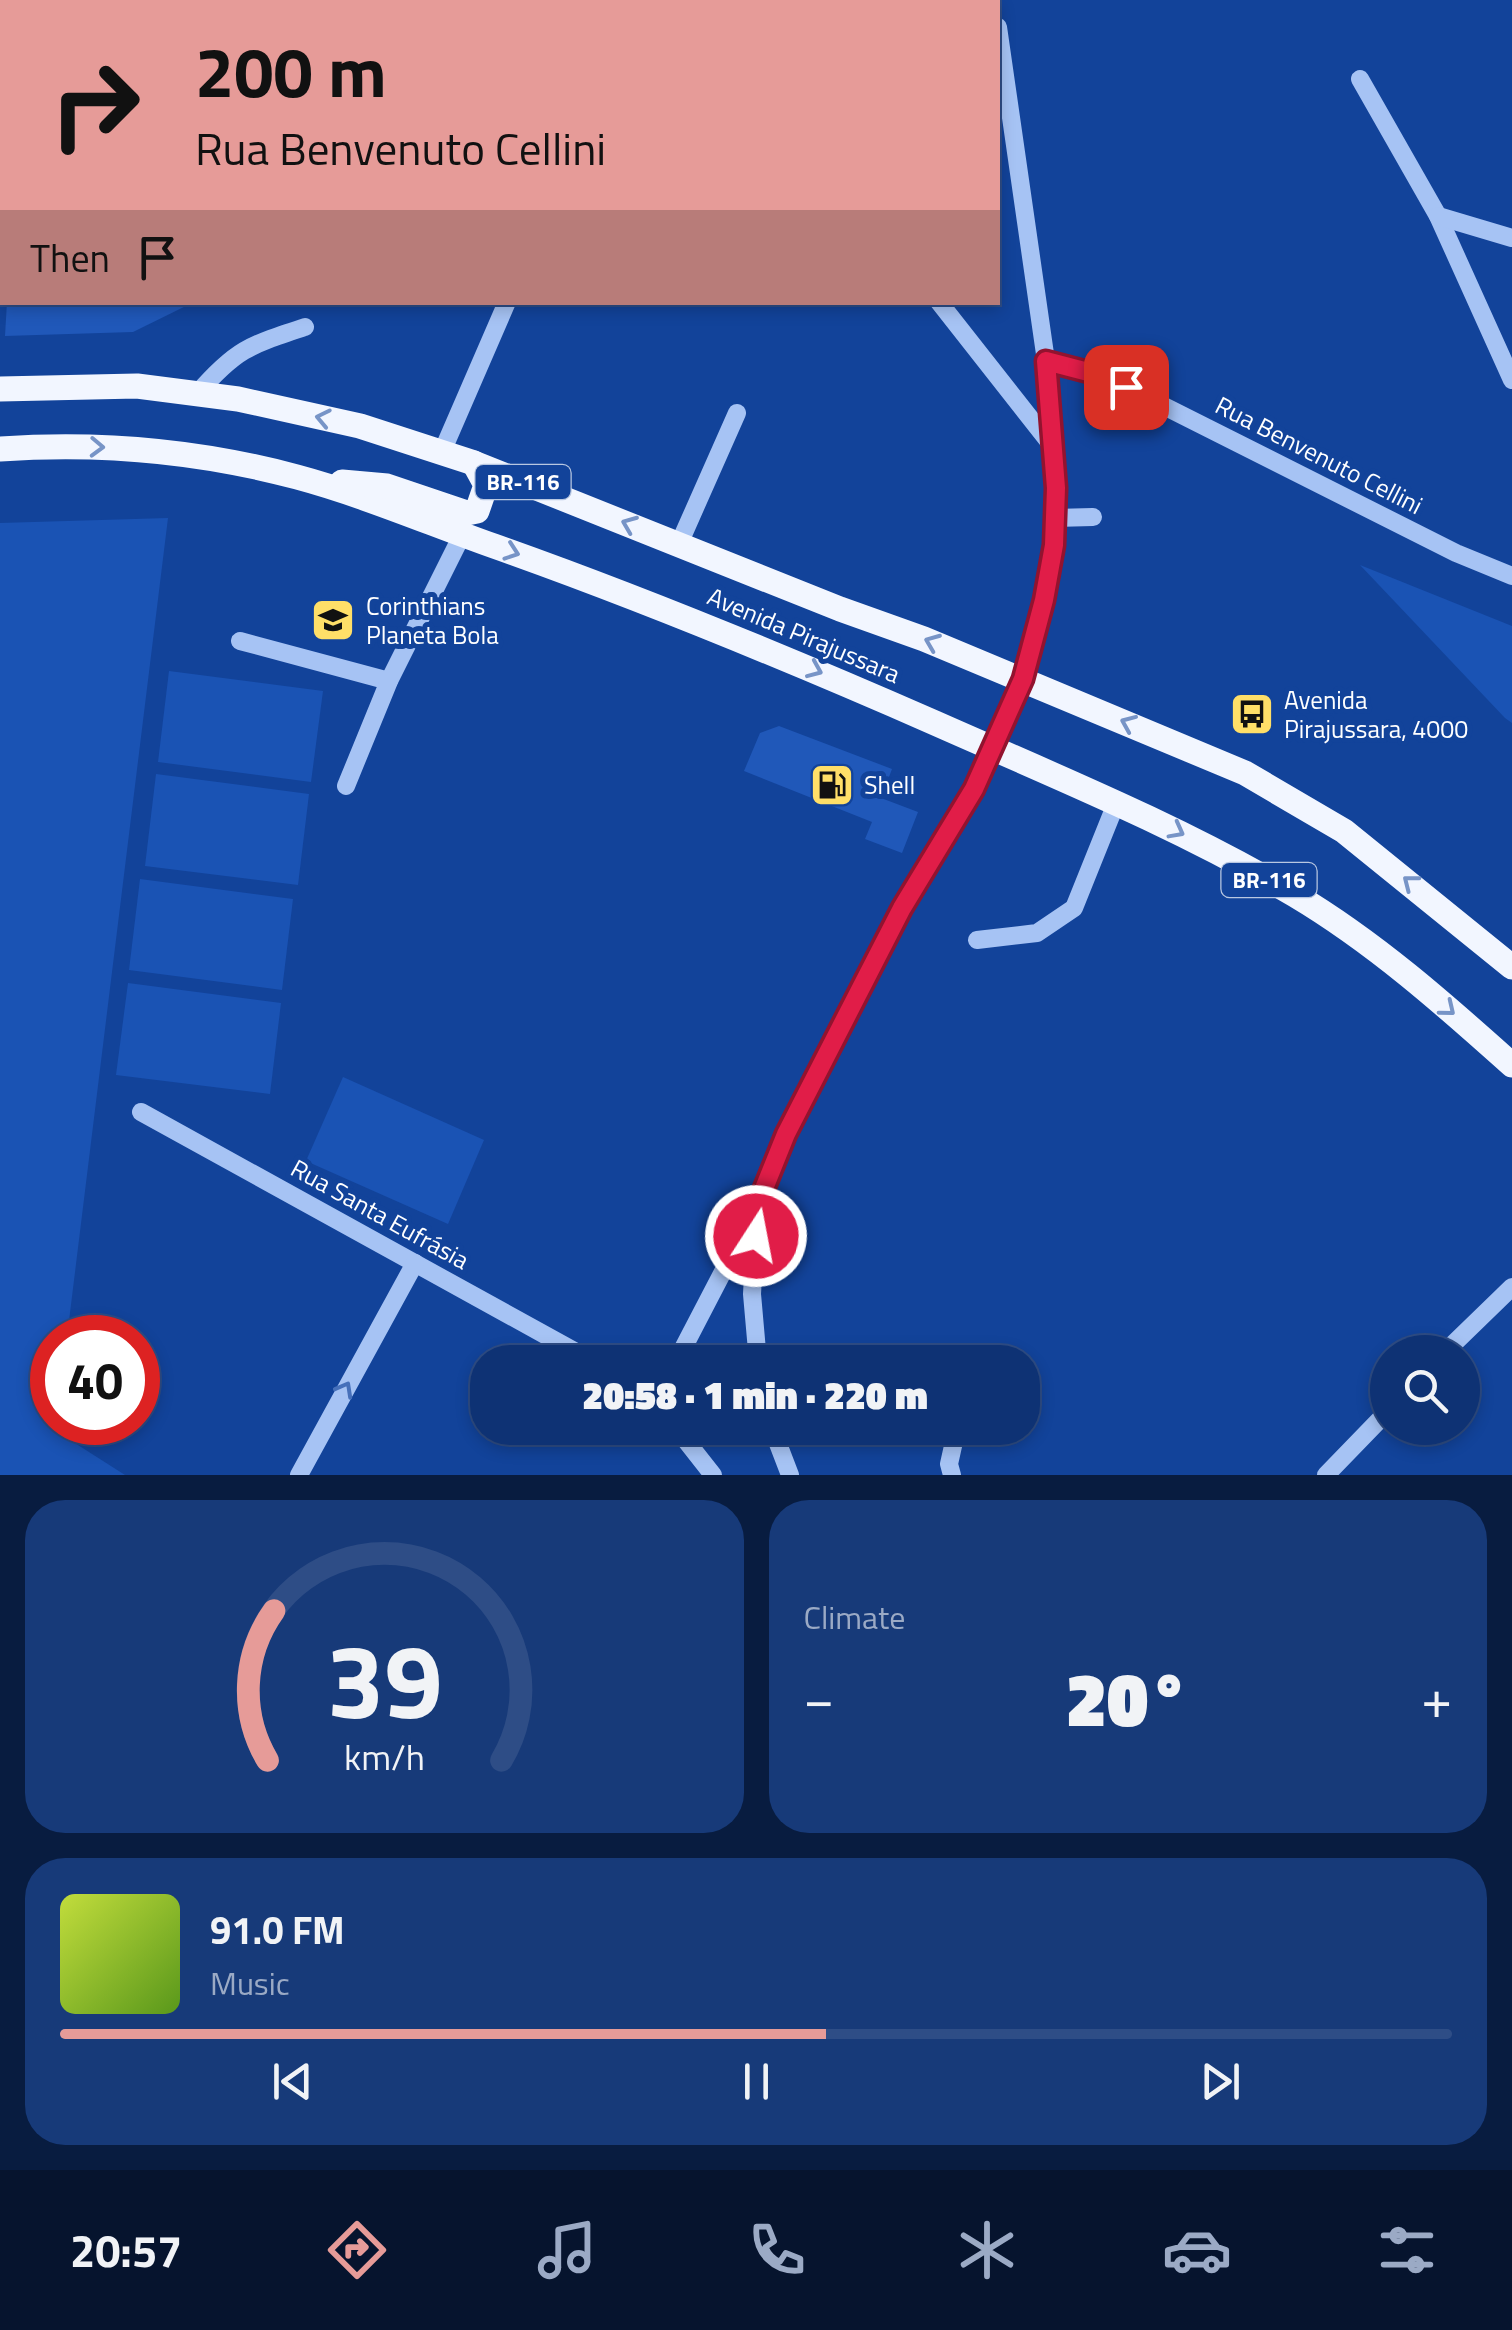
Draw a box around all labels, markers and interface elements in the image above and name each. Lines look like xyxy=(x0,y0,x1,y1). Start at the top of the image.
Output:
text: 200 m xyxy=(195,18,387,124)
icon: right xyxy=(30,40,160,170)
text: Rua Benvenuto Cellini xyxy=(195,114,606,182)
text: Then xyxy=(30,229,110,287)
icon: arrive xyxy=(130,230,185,285)
pin xyxy=(1084,345,1169,430)
icon: arrive xyxy=(1099,360,1154,415)
street label: Rua Benvenuto Cellini xyxy=(1209,386,1429,524)
one-way arrow xyxy=(315,408,332,429)
one-way arrow xyxy=(90,436,106,457)
road number: BR-116 xyxy=(476,465,570,499)
one-way arrow xyxy=(622,516,639,536)
one-way arrow xyxy=(502,541,519,561)
street label: Avenida Pirajussara xyxy=(702,577,907,693)
place label: Corinthians Planeta Bola xyxy=(366,587,499,654)
school or university icon: Corinthians Planeta Bola xyxy=(310,597,356,643)
one-way arrow xyxy=(924,634,942,654)
one-way arrow xyxy=(805,658,823,678)
place label: Avenida Pirajussara, 4000 xyxy=(1284,681,1468,748)
bus stop icon: Avenida Pirajussara, 4000 xyxy=(1229,691,1275,737)
one-way arrow xyxy=(1120,715,1138,735)
fuel station icon: Shell xyxy=(809,762,855,808)
place label: Shell xyxy=(864,766,915,804)
one-way arrow xyxy=(1167,819,1185,838)
road number: BR-116 xyxy=(1222,863,1316,897)
one-way arrow xyxy=(1403,877,1421,894)
one-way arrow xyxy=(1437,997,1455,1015)
street label: Rua Santa Eufrásia xyxy=(284,1149,477,1279)
position arrow xyxy=(704,1184,808,1288)
speed limit sign: 40 xyxy=(30,1315,160,1445)
map controls xyxy=(1370,1335,1480,1445)
button: search xyxy=(1370,1335,1480,1445)
text: 20:58 · 1 min · 220 m xyxy=(582,1366,928,1424)
one-way arrow xyxy=(333,1382,353,1400)
text: Climate xyxy=(804,1593,905,1641)
text: 39 xyxy=(326,1600,442,1758)
text: 20° xyxy=(1066,1641,1190,1755)
text: − xyxy=(804,1656,834,1739)
text: + xyxy=(1421,1656,1452,1739)
text: km/h xyxy=(344,1729,425,1784)
text: 91.0 FM xyxy=(210,1901,345,1959)
text: Music xyxy=(210,1959,290,2007)
icon: previous xyxy=(265,2054,320,2109)
icon: pause xyxy=(729,2054,784,2109)
icon: next xyxy=(1193,2054,1248,2109)
icon: directions xyxy=(322,2215,392,2285)
icon: music xyxy=(532,2215,602,2285)
icon: phone xyxy=(742,2215,812,2285)
icon: climate xyxy=(952,2215,1022,2285)
icon: car xyxy=(1162,2215,1232,2285)
icon: filters xyxy=(1372,2215,1442,2285)
text: 20:57 xyxy=(70,2216,182,2284)

